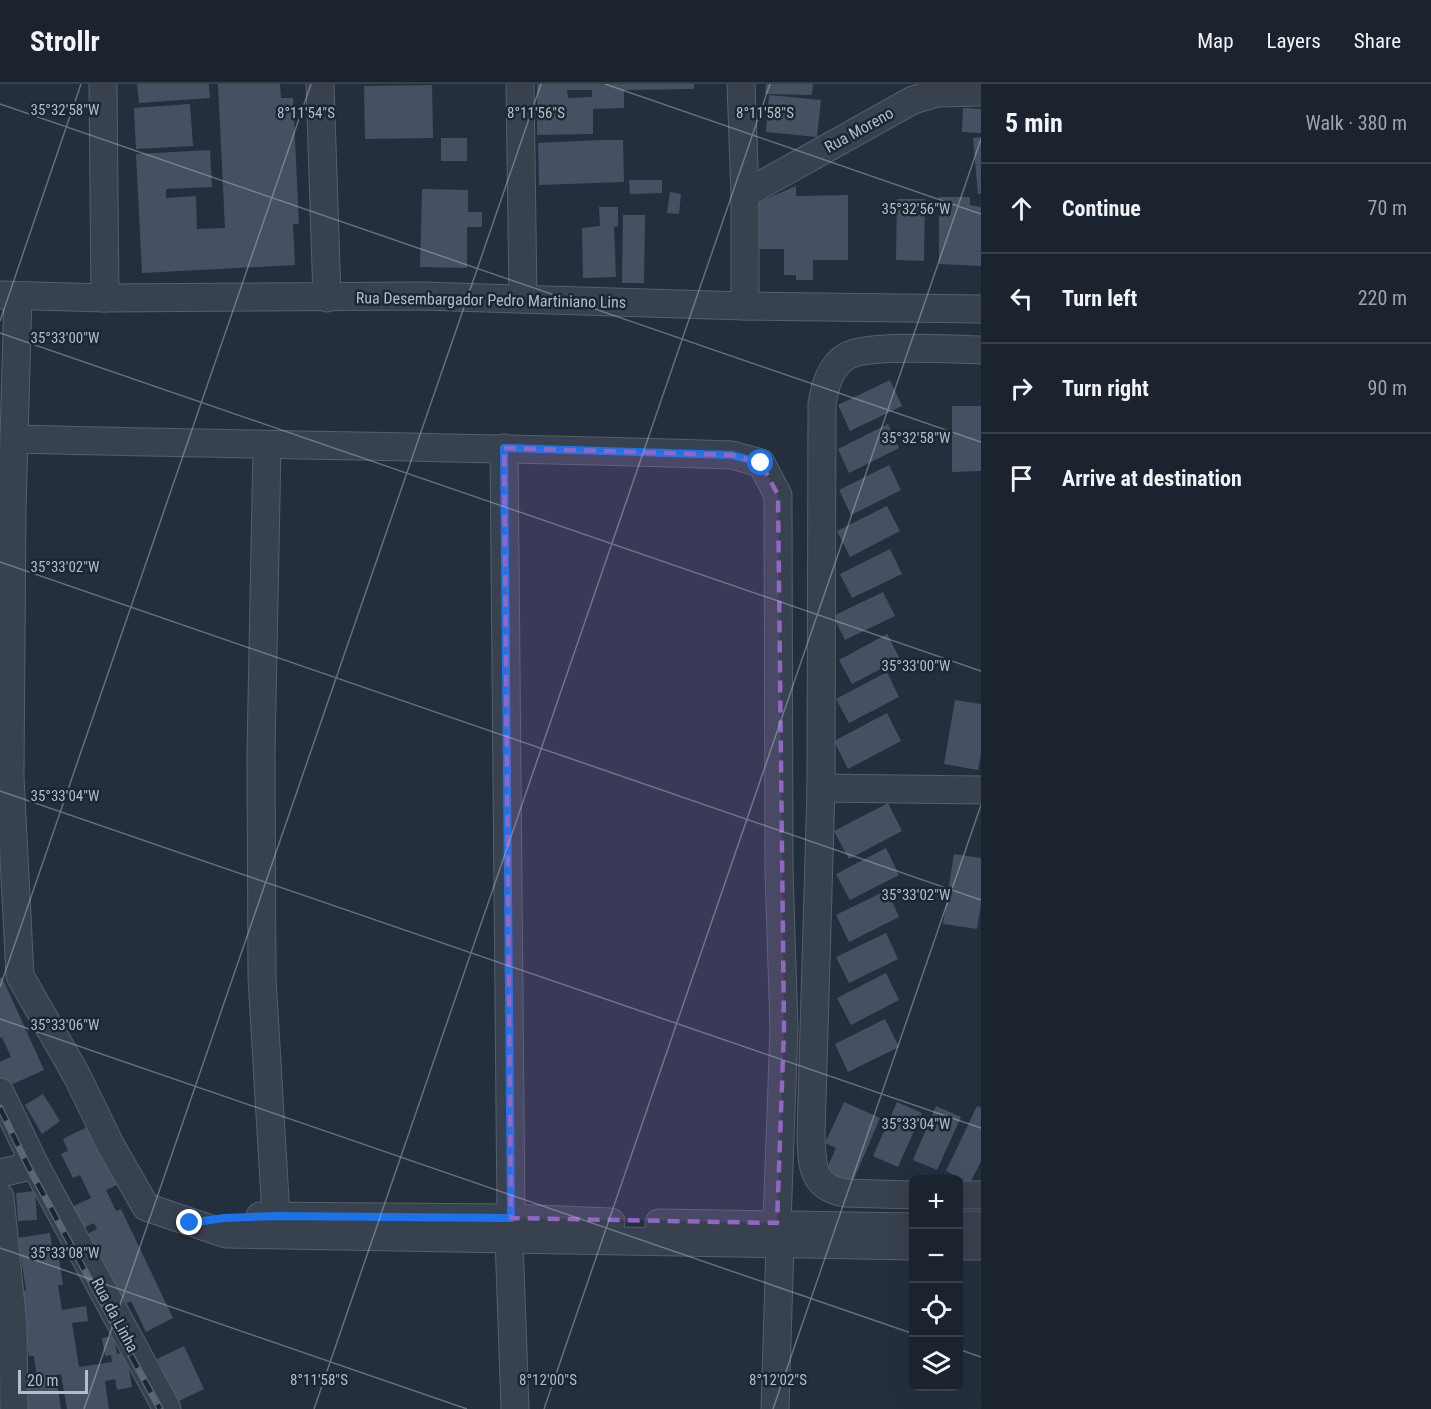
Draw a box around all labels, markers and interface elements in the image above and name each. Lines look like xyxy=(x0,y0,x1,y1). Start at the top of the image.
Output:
text: Strollr xyxy=(30,25,100,58)
text: Map xyxy=(1197,29,1234,53)
text: Layers xyxy=(1267,29,1321,53)
text: Share xyxy=(1354,29,1401,53)
text: 35°32'58"W xyxy=(31,101,100,119)
street label: Rua Moreno xyxy=(821,103,897,157)
text: 8°11'54"S xyxy=(277,104,335,122)
text: 8°11'56"S xyxy=(507,104,565,122)
text: 8°11'58"S xyxy=(736,104,794,122)
text: 5 min xyxy=(1005,108,1063,138)
text: Walk · 380 m xyxy=(1306,111,1407,135)
icon: ahead xyxy=(1005,192,1038,225)
text: Continue xyxy=(1062,196,1141,221)
text: 70 m xyxy=(1368,196,1407,220)
text: 35°32'56"W xyxy=(882,200,951,218)
icon: left xyxy=(1005,282,1038,315)
text: Turn left xyxy=(1062,286,1137,311)
text: 220 m xyxy=(1358,286,1407,310)
street label: Rua Desembargador Pedro Martiniano Lins xyxy=(356,288,626,312)
text: 35°33'00"W xyxy=(31,329,100,347)
icon: right xyxy=(1005,372,1038,405)
text: Turn right xyxy=(1062,376,1149,401)
text: 90 m xyxy=(1368,376,1407,400)
text: 35°32'58"W xyxy=(882,429,951,447)
route start xyxy=(747,449,773,475)
icon: arrive xyxy=(1005,462,1038,495)
text: Arrive at destination xyxy=(1062,466,1242,491)
text: 35°33'02"W xyxy=(31,558,100,576)
text: 35°33'00"W xyxy=(882,657,951,675)
text: 35°33'04"W xyxy=(31,787,100,805)
text: 35°33'02"W xyxy=(882,886,951,904)
text: 35°33'06"W xyxy=(31,1016,100,1034)
text: 35°33'04"W xyxy=(882,1115,951,1133)
map controls xyxy=(909,1175,963,1391)
button: + xyxy=(909,1175,963,1229)
route end xyxy=(176,1209,202,1235)
button: − xyxy=(909,1229,963,1283)
text: 35°33'08"W xyxy=(31,1244,100,1262)
street label: Rua da Linha xyxy=(88,1275,142,1355)
button: locate xyxy=(909,1283,963,1337)
button: layers xyxy=(909,1337,963,1391)
scale bar xyxy=(18,1367,88,1394)
text: 20 m xyxy=(27,1371,59,1390)
text: 8°11'58"S xyxy=(290,1371,348,1389)
text: 8°12'00"S xyxy=(519,1371,577,1389)
text: 8°12'02"S xyxy=(749,1371,807,1389)

